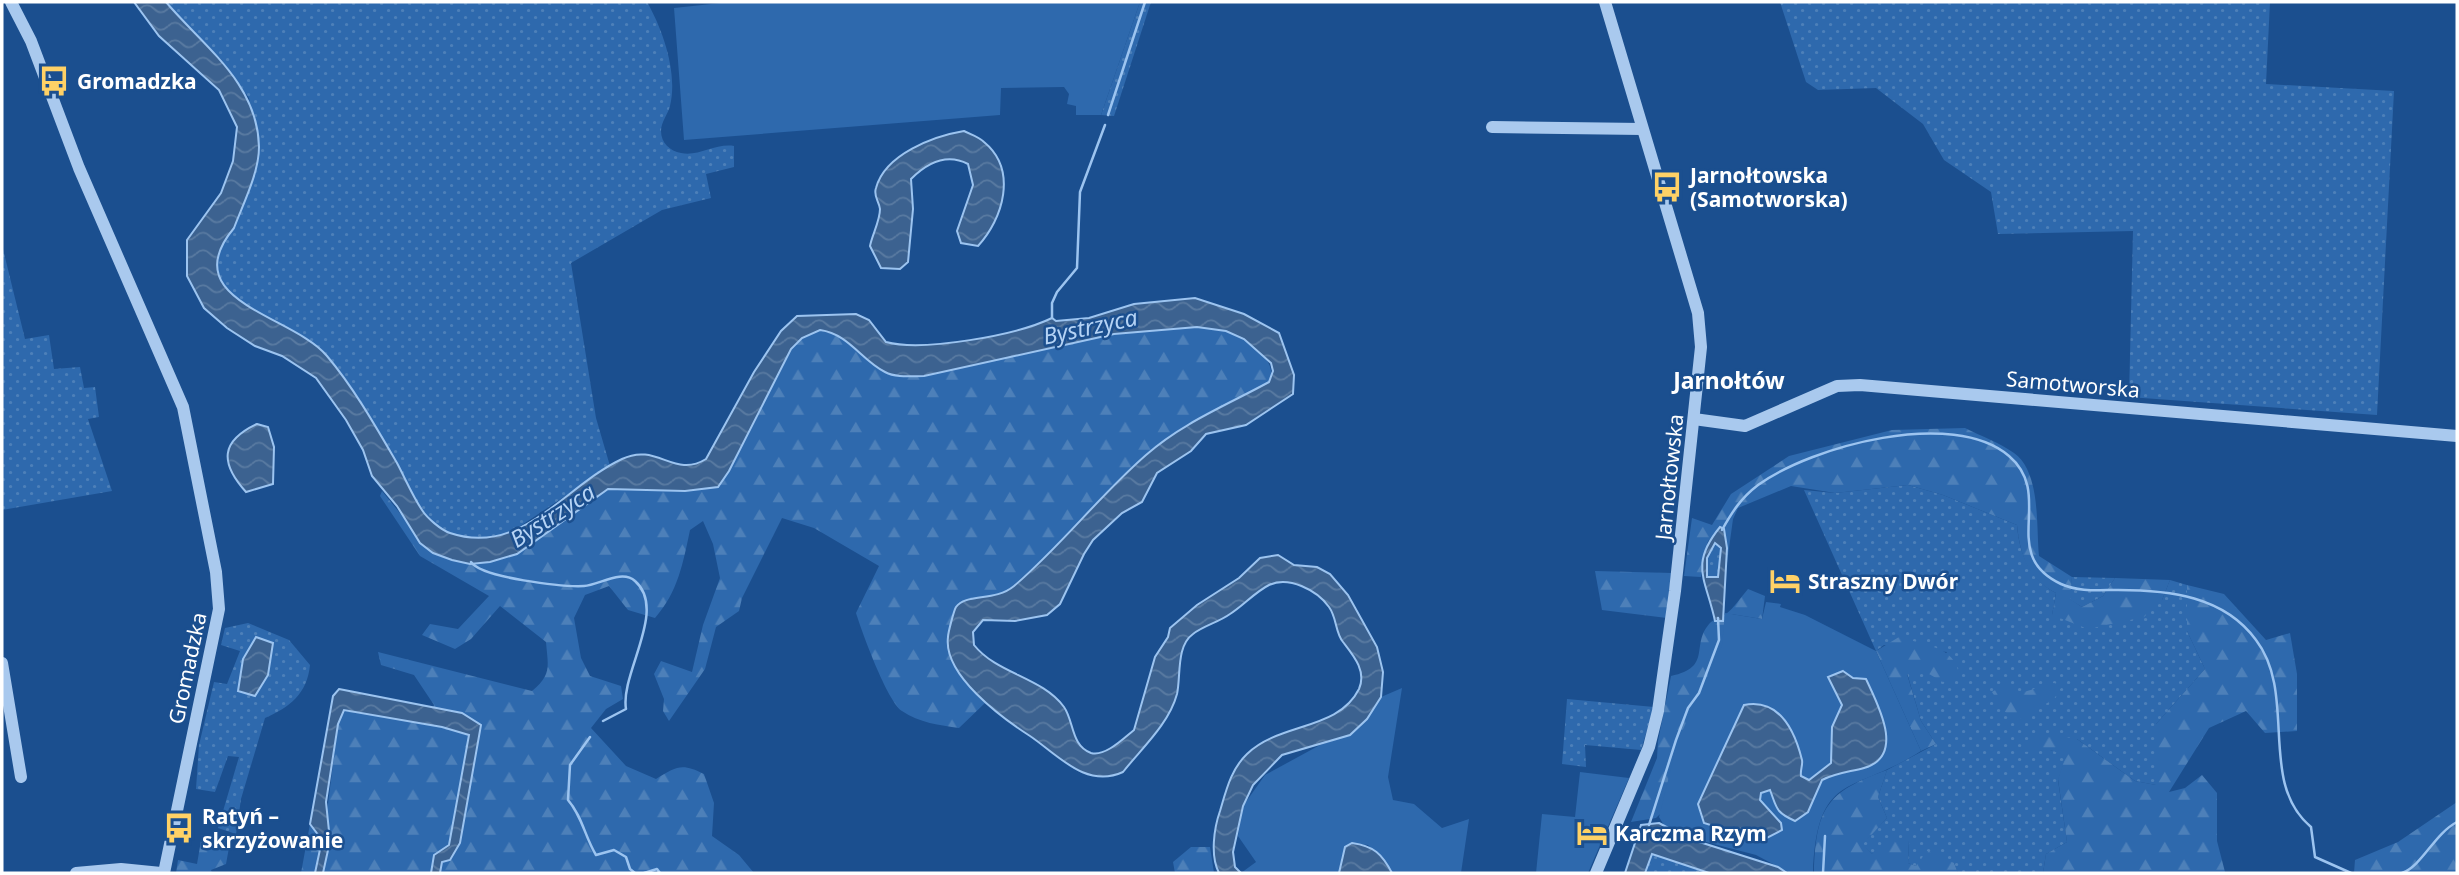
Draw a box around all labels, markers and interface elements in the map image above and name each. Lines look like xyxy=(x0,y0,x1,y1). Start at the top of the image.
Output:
bus stop icon: Gromadzka xyxy=(37,64,71,98)
place label: Gromadzka xyxy=(77,67,197,95)
place label: Jarnołtowska (Samotworska) xyxy=(1688,161,1848,213)
bus stop icon: Jarnołtowska (Samotworska) xyxy=(1650,170,1684,204)
water label: Bystrzyca xyxy=(1040,300,1140,352)
district label: Jarnołtów xyxy=(1671,364,1785,396)
street label: Samotworska xyxy=(2005,364,2141,404)
street label: Jarnołtowska xyxy=(1648,413,1690,543)
water label: Bystrzyca xyxy=(503,476,601,554)
hotel icon: Straszny Dwór xyxy=(1768,564,1802,598)
place label: Straszny Dwór xyxy=(1808,567,1959,595)
street label: Gromadzka xyxy=(162,610,212,726)
place label: Ratyń – skrzyżowanie xyxy=(202,802,343,854)
bus stop icon: Ratyń – skrzyżowanie xyxy=(162,811,196,845)
hotel icon: Karczma Rzym xyxy=(1575,816,1609,850)
place label: Karczma Rzym xyxy=(1615,819,1767,847)

